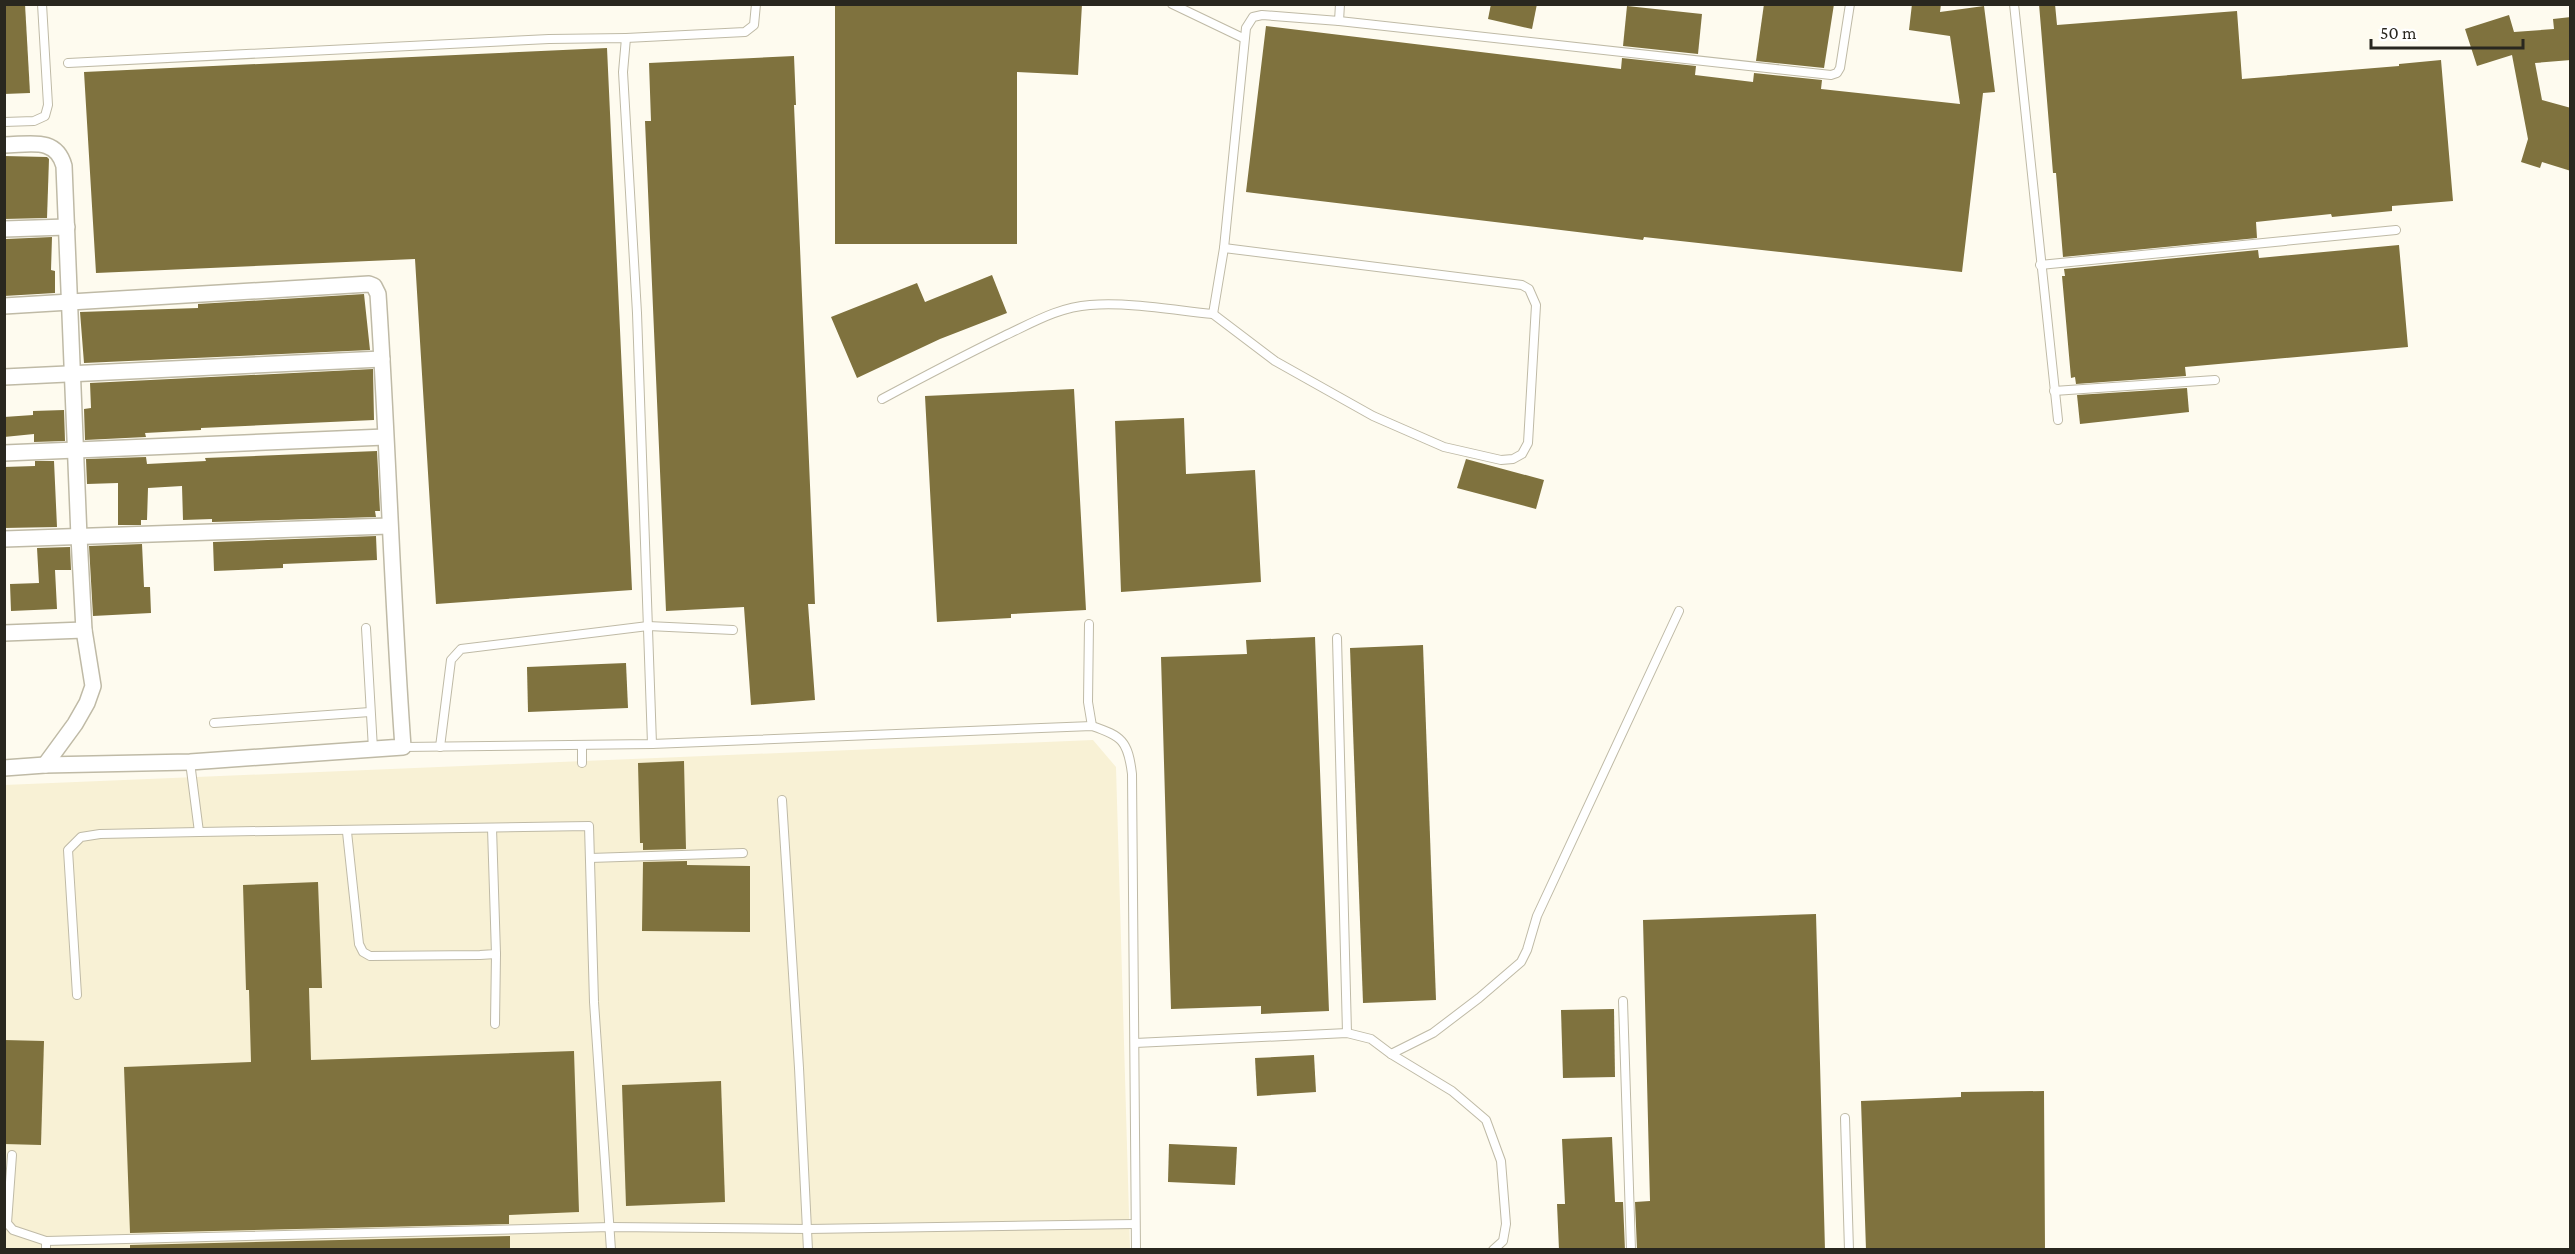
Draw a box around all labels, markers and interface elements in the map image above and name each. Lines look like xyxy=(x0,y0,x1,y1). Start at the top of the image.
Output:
scale bar xyxy=(2371,12,2522,50)
text: 50 m xyxy=(2380,23,2417,43)

